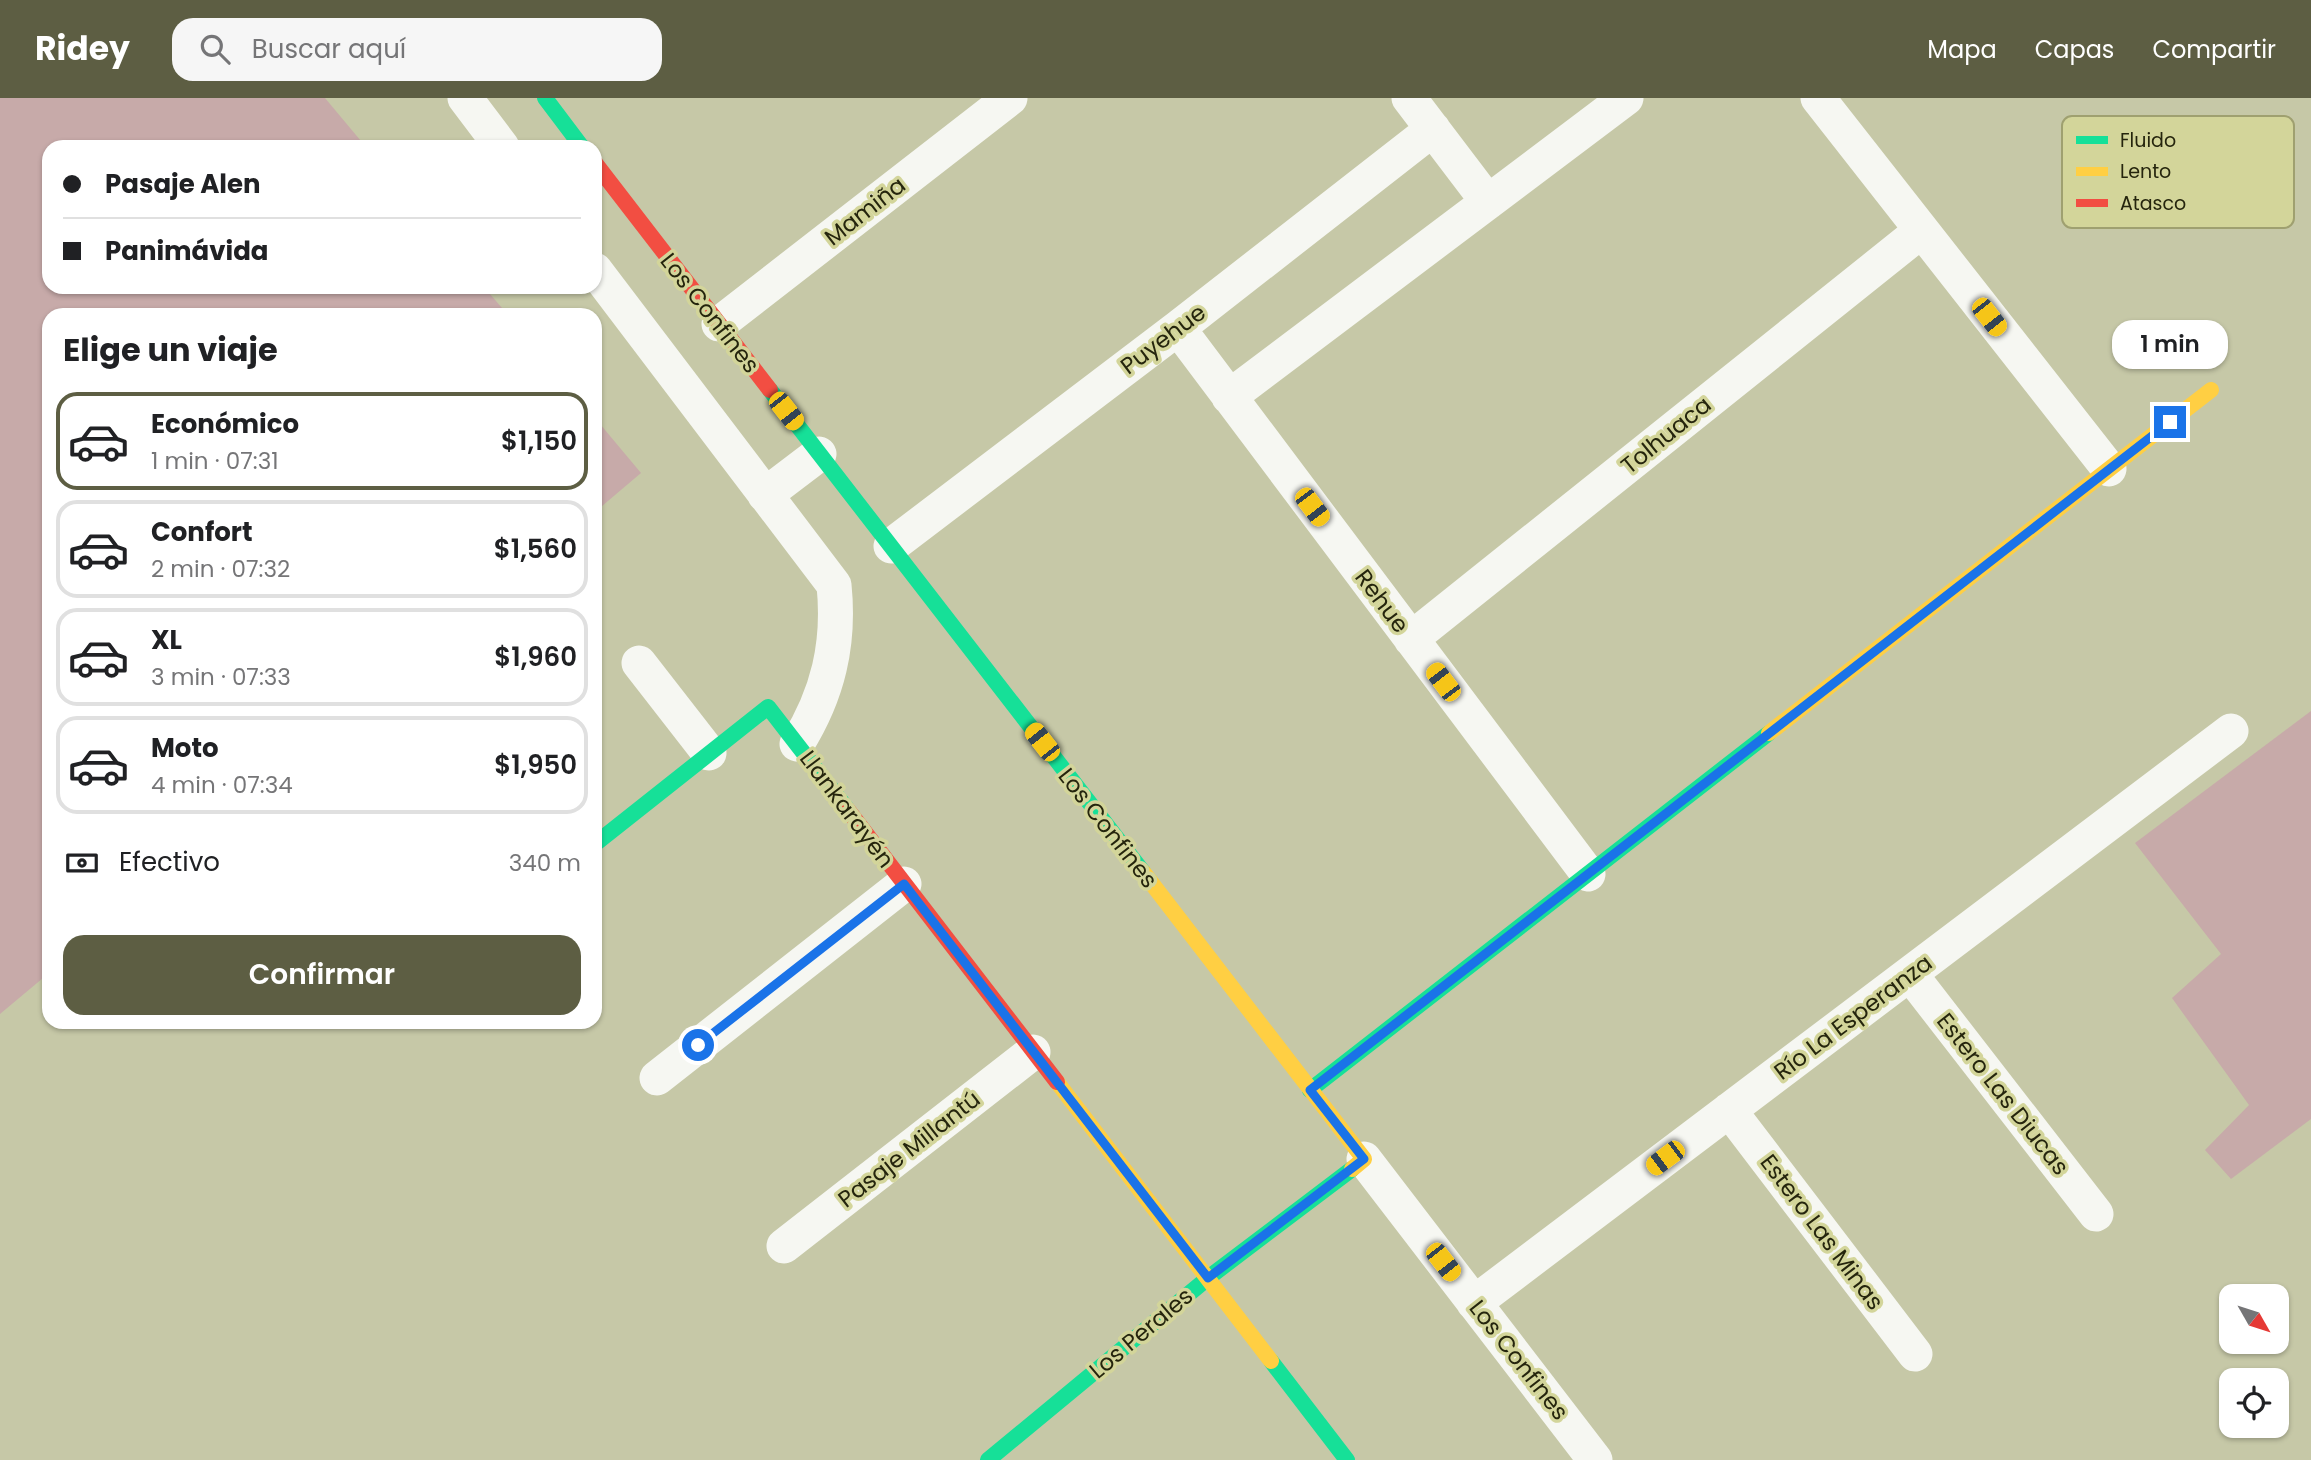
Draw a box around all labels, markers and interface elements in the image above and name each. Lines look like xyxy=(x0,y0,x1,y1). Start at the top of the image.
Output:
search box xyxy=(172,18,662,81)
text: Ridey xyxy=(35,25,130,72)
icon: search xyxy=(196,30,234,68)
text: Buscar aquí xyxy=(252,31,406,67)
text: Mapa xyxy=(1927,33,1997,66)
text: Capas xyxy=(2035,33,2114,66)
text: Compartir xyxy=(2152,33,2276,66)
legend xyxy=(2062,116,2294,228)
text: Fluido xyxy=(2120,127,2176,154)
text: Lento xyxy=(2120,158,2171,185)
text: Pasaje Alen xyxy=(105,166,261,202)
street label: Mamiña xyxy=(818,169,912,253)
text: Atasco xyxy=(2120,190,2186,217)
text: Panimávida xyxy=(105,233,269,269)
street label: Los Confines xyxy=(653,246,767,380)
car xyxy=(1968,294,2011,340)
street label: Puyehue xyxy=(1114,296,1212,382)
callout: 1 min xyxy=(2112,320,2228,370)
text: Elige un viaje xyxy=(63,327,278,372)
text: 1 min xyxy=(2140,328,2200,360)
car xyxy=(765,388,808,434)
street label: Tolhuaca xyxy=(1614,389,1718,481)
text: Económico xyxy=(151,406,299,442)
route end xyxy=(2154,406,2186,438)
icon: car xyxy=(67,410,130,473)
text: $1,150 xyxy=(501,423,577,459)
text: 1 min · 07:31 xyxy=(151,445,279,477)
car xyxy=(1291,484,1334,530)
text: Confort xyxy=(151,514,253,550)
icon: car xyxy=(67,518,130,581)
text: $1,560 xyxy=(494,531,577,567)
text: 2 min · 07:32 xyxy=(151,553,290,585)
street label: Rehue xyxy=(1348,563,1416,639)
text: XL xyxy=(151,622,182,658)
icon: car xyxy=(67,626,130,689)
text: $1,960 xyxy=(494,639,577,675)
car xyxy=(1422,659,1465,705)
text: 3 min · 07:33 xyxy=(151,661,291,693)
car xyxy=(1021,719,1064,765)
text: Moto xyxy=(151,730,219,766)
icon: car xyxy=(67,734,130,797)
street label: Llankarayén xyxy=(792,744,902,874)
text: $1,950 xyxy=(494,747,577,783)
street label: Los Confines xyxy=(1051,761,1165,895)
text: 4 min · 07:34 xyxy=(151,769,293,801)
icon: cash xyxy=(63,844,101,882)
text: Efectivo xyxy=(119,844,220,880)
text: 340 m xyxy=(509,847,581,879)
button: Confirmar xyxy=(63,935,581,1015)
street label: Río La Esperanza xyxy=(1767,947,1939,1087)
street label: Estero Las Diucas xyxy=(1930,1006,2076,1182)
route start xyxy=(682,1029,714,1061)
street label: Pasaje Millantú xyxy=(831,1083,987,1215)
car xyxy=(1642,1137,1689,1179)
street label: Estero Las Minas xyxy=(1753,1148,1891,1316)
car xyxy=(1422,1239,1465,1285)
street label: Los Perales xyxy=(1082,1280,1200,1386)
north arrow xyxy=(2219,1284,2289,1354)
map controls xyxy=(2219,1284,2289,1438)
street label: Los Confines xyxy=(1462,1293,1576,1427)
button: locate xyxy=(2219,1368,2289,1438)

